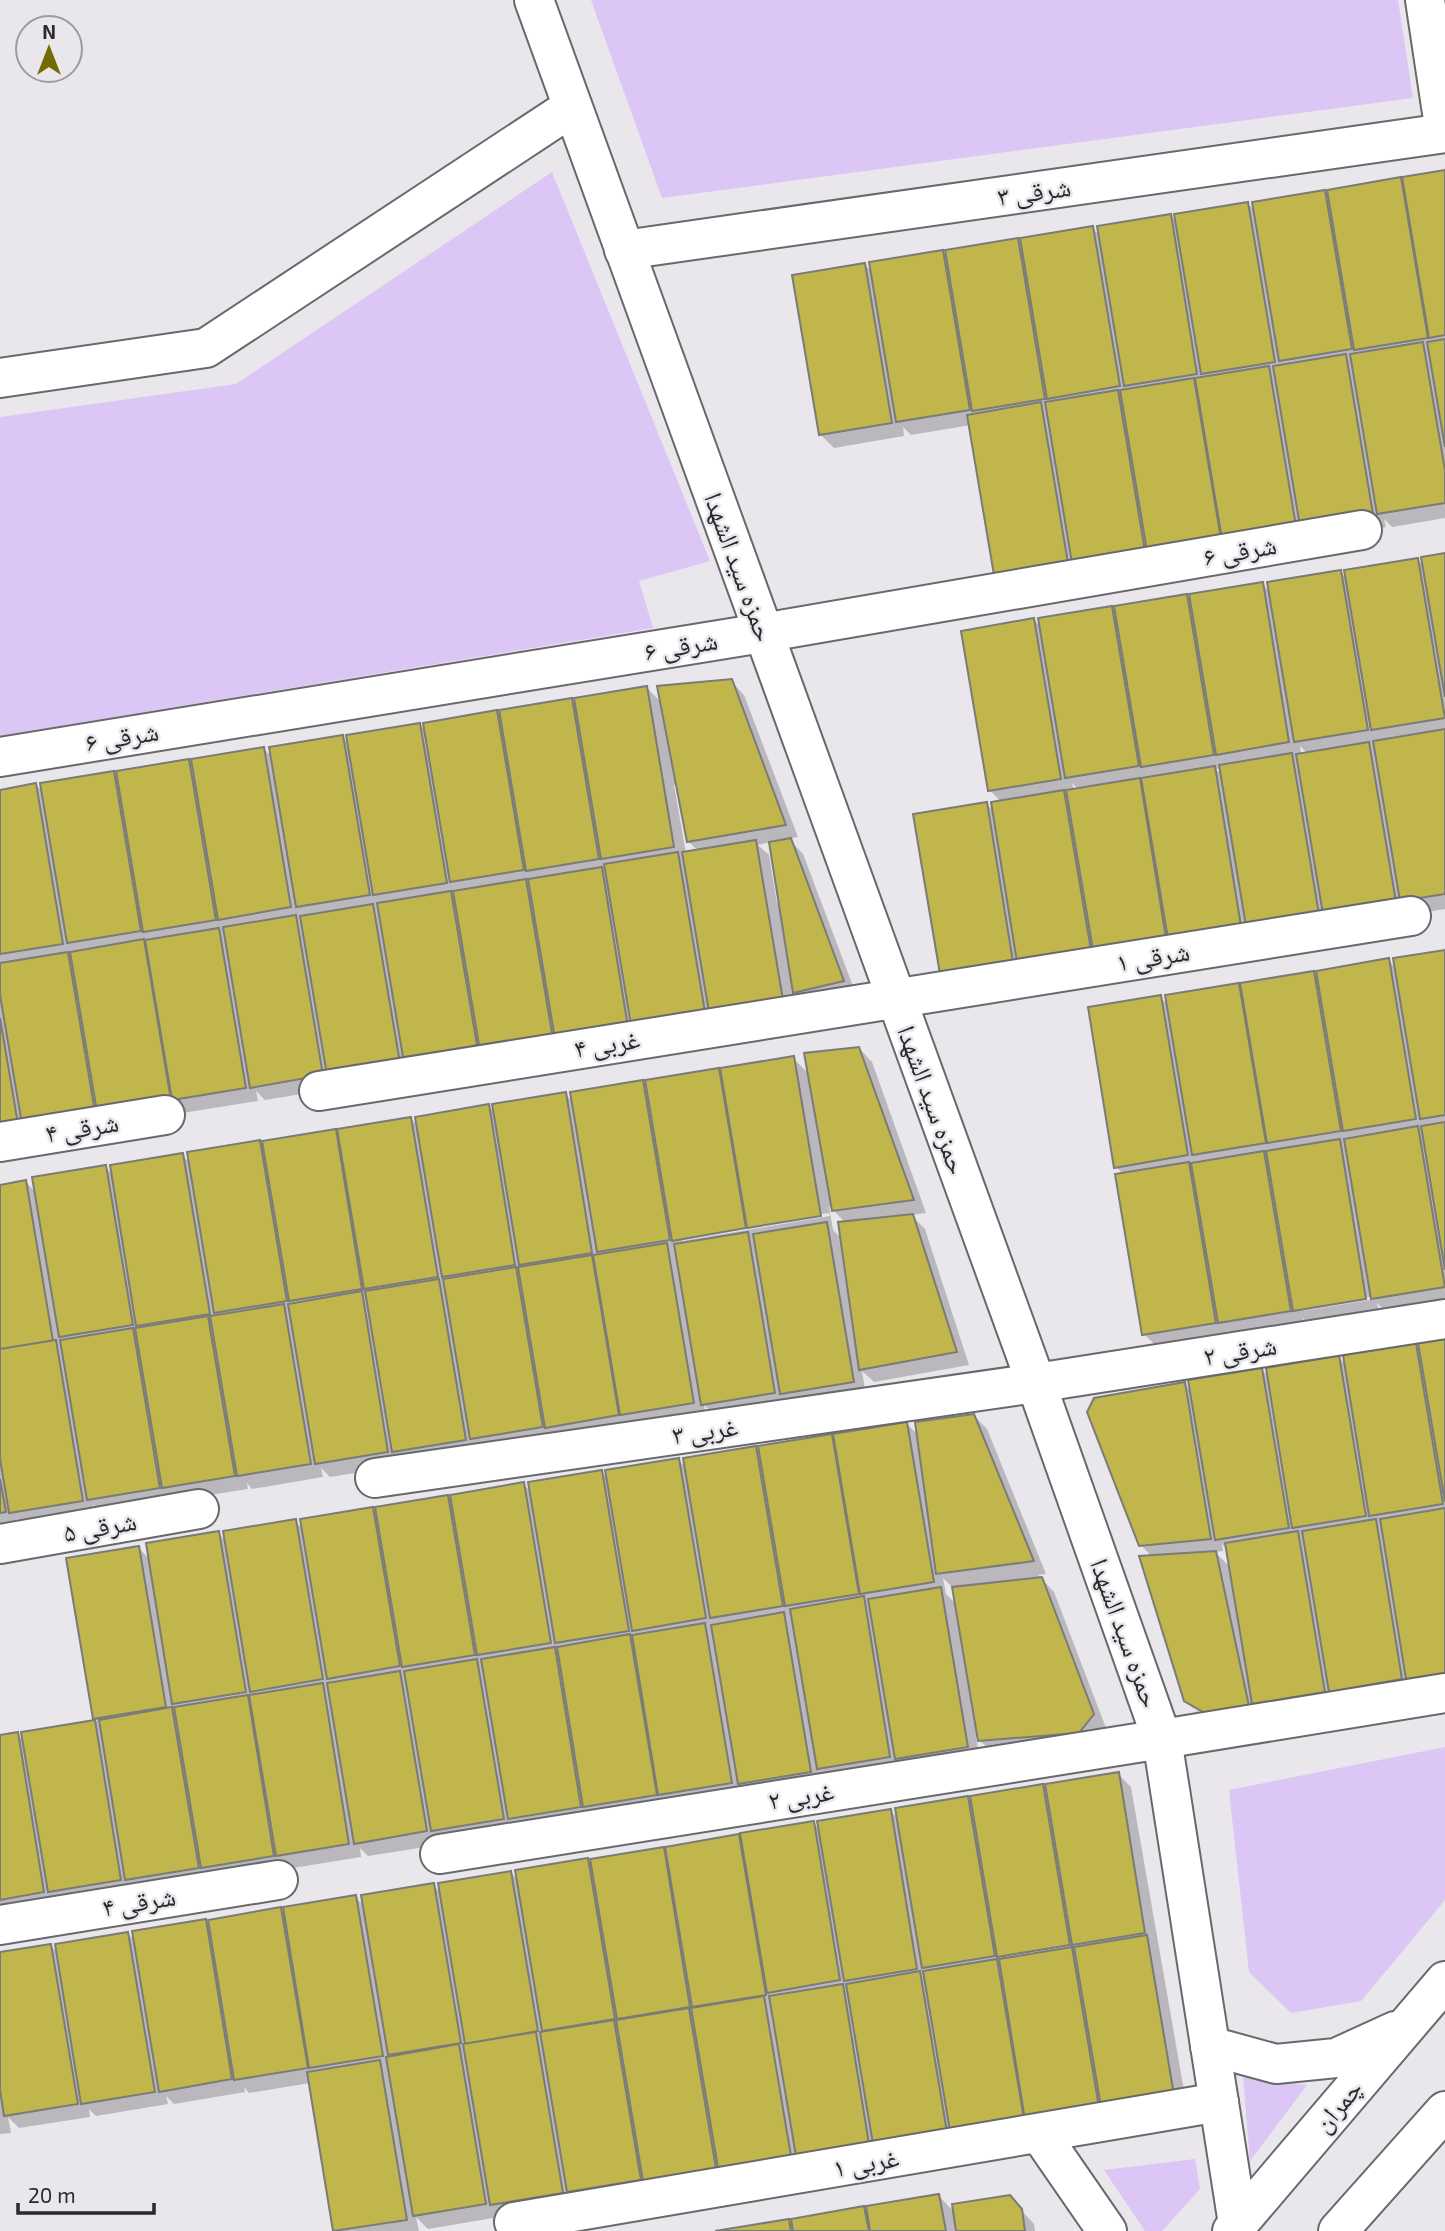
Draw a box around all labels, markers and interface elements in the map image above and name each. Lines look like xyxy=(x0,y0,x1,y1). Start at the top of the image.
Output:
north arrow xyxy=(14,14,84,84)
text: N xyxy=(42,20,56,43)
street label: ۳ شرقی xyxy=(995,170,1073,213)
street label: حمزه سید الشهدا xyxy=(698,488,782,645)
street label: ۶ شرقی xyxy=(1201,528,1279,573)
street label: ۶ شرقی xyxy=(642,623,720,668)
street label: ۶ شرقی xyxy=(83,714,161,759)
street label: ۱ شرقی xyxy=(1114,934,1192,979)
street label: حمزه سید الشهدا xyxy=(891,1021,975,1178)
street label: ۴ غربی xyxy=(572,1022,642,1065)
street label: ۴ شرقی xyxy=(43,1105,121,1150)
street label: ۲ شرقی xyxy=(1201,1328,1279,1373)
street label: ۳ غربی xyxy=(670,1410,740,1451)
street label: ۵ شرقی xyxy=(61,1504,139,1549)
street label: حمزه سید الشهدا xyxy=(1084,1554,1168,1711)
street label: ۲ غربی xyxy=(766,1774,836,1817)
street label: ۴ شرقی xyxy=(100,1879,178,1924)
street label: چمران xyxy=(1306,2072,1369,2139)
street label: ۱ غربی xyxy=(830,2141,901,2184)
scale bar xyxy=(18,2172,154,2216)
text: 20 m xyxy=(28,2182,76,2207)

